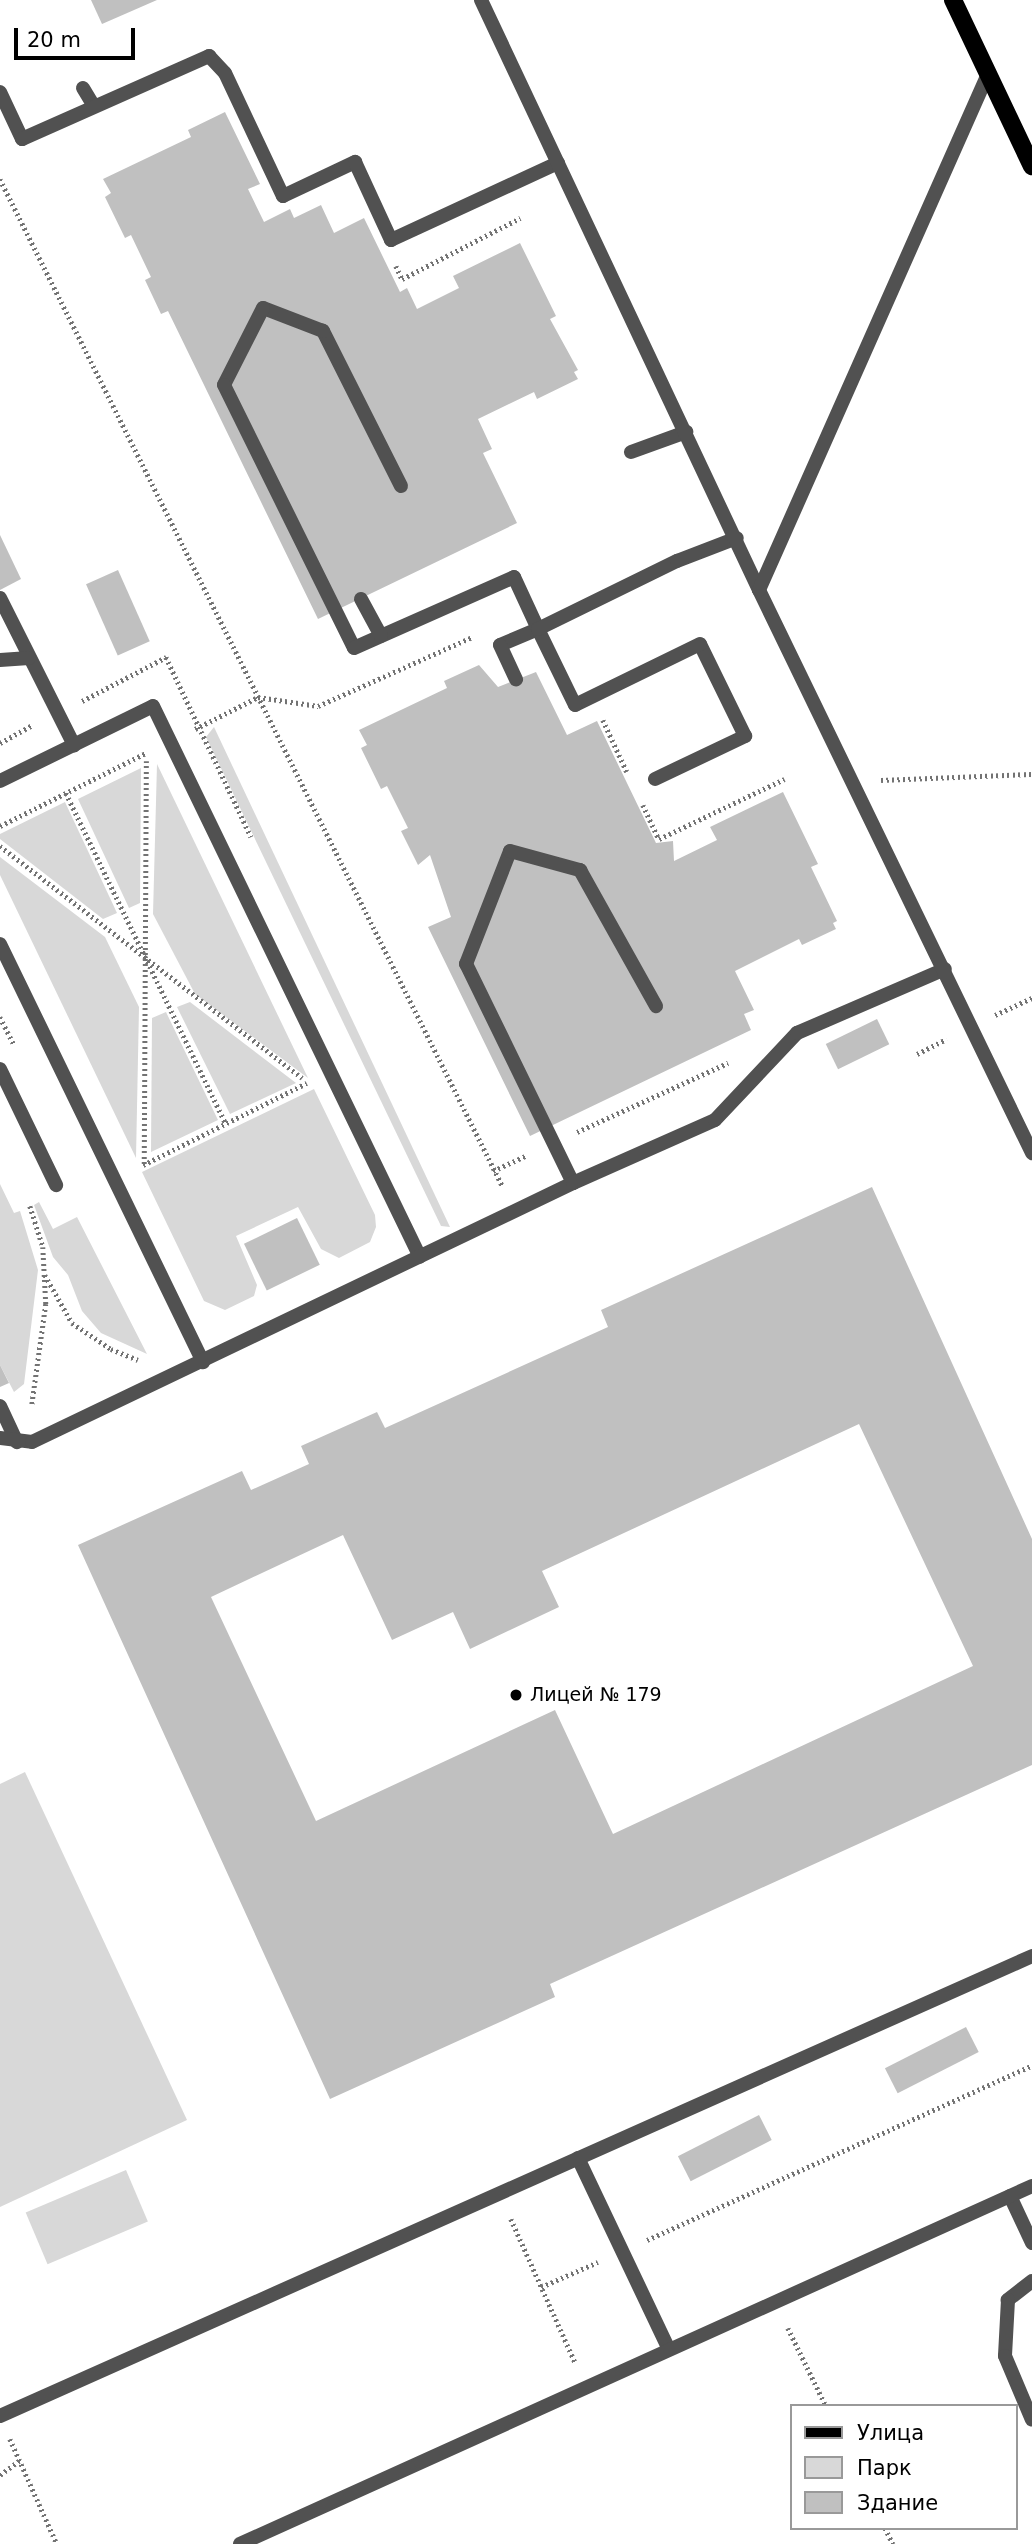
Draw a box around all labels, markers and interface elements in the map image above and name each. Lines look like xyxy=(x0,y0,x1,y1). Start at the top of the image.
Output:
scale bar xyxy=(18,14,138,58)
text: 20 m xyxy=(27,28,81,52)
place label: Лицей № 179 xyxy=(530,1684,662,1706)
marker: Лицей № 179 xyxy=(508,1687,524,1703)
legend xyxy=(790,2404,1018,2530)
text: Улица xyxy=(857,2421,924,2445)
text: Парк xyxy=(857,2456,912,2480)
text: Здание xyxy=(857,2491,938,2515)

